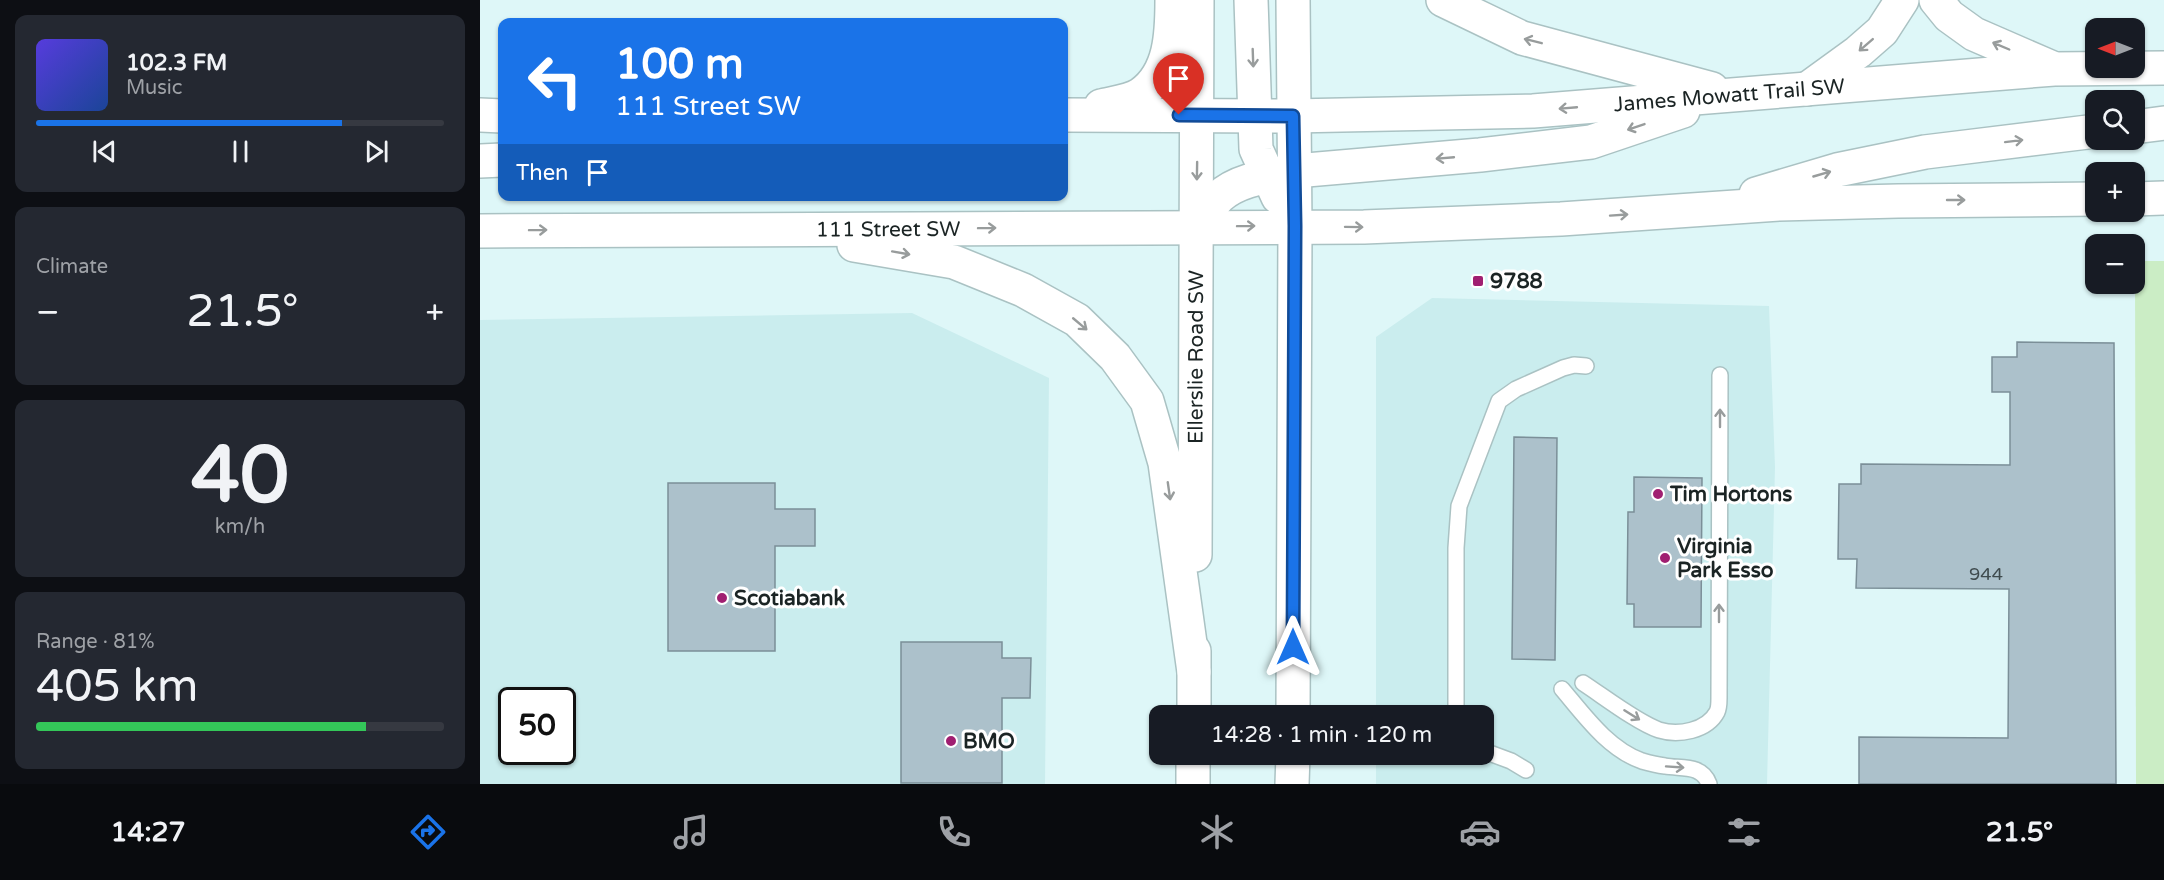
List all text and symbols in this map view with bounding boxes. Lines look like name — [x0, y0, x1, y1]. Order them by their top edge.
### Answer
north arrow — [2085, 18, 2145, 78]
map controls — [2085, 18, 2145, 294]
one-way arrow — [1524, 35, 1543, 47]
one-way arrow — [1859, 38, 1874, 52]
text: 100 m — [615, 39, 744, 90]
one-way arrow — [1992, 39, 2010, 51]
icon: left — [516, 42, 594, 120]
one-way arrow — [1247, 47, 1258, 67]
text: 102.3 FM — [126, 50, 227, 76]
pin — [1153, 53, 1204, 115]
icon: arrive — [1162, 62, 1195, 95]
street label: James Mowatt Trail SW — [1613, 74, 1846, 117]
text: Music — [126, 76, 182, 100]
text: 111 Street SW — [615, 90, 801, 123]
button: search — [2085, 90, 2145, 150]
one-way arrow — [1559, 103, 1579, 114]
one-way arrow — [1627, 122, 1646, 133]
icon: previous — [88, 135, 121, 168]
icon: pause — [224, 135, 257, 168]
icon: next — [360, 135, 393, 168]
one-way arrow — [2003, 135, 2023, 146]
one-way arrow — [1435, 153, 1455, 164]
icon: arrive — [581, 156, 614, 189]
text: Then — [516, 160, 569, 186]
one-way arrow — [1191, 161, 1203, 181]
button: + — [2085, 162, 2145, 222]
one-way arrow — [1812, 168, 1831, 179]
one-way arrow — [1946, 195, 1966, 206]
one-way arrow — [1609, 209, 1629, 220]
street label: 111 Street SW — [816, 217, 960, 242]
one-way arrow — [1235, 221, 1255, 232]
one-way arrow — [1343, 221, 1363, 232]
one-way arrow — [976, 222, 996, 234]
one-way arrow — [528, 225, 548, 236]
button: − — [2085, 234, 2145, 294]
one-way arrow — [891, 248, 910, 259]
text: Climate — [36, 255, 108, 279]
place label: 9788 — [1490, 269, 1543, 294]
street label: Ellerslie Road SW — [1183, 270, 1209, 444]
marker: 9788 — [1471, 274, 1485, 288]
text: 21.5° — [186, 285, 299, 339]
text: − — [36, 293, 60, 332]
text: + — [425, 293, 444, 332]
one-way arrow — [1072, 317, 1087, 331]
one-way arrow — [1714, 409, 1726, 429]
text: 40 — [191, 429, 289, 523]
one-way arrow — [1163, 480, 1174, 500]
place label: Tim Hortons — [1669, 482, 1792, 507]
marker: Tim Hortons — [1651, 487, 1665, 501]
text: km/h — [215, 515, 265, 539]
place label: Virginia Park Esso — [1677, 534, 1774, 583]
marker: Virginia Park Esso — [1658, 551, 1672, 565]
house number: 944 — [1969, 563, 2003, 585]
place label: Scotiabank — [734, 586, 846, 611]
marker: Scotiabank — [715, 591, 729, 605]
one-way arrow — [1713, 604, 1725, 624]
position arrow — [1261, 615, 1325, 679]
text: Range · 81% — [36, 630, 155, 654]
text: 405 km — [36, 660, 198, 714]
speed limit sign: 50 — [498, 687, 576, 765]
one-way arrow — [1623, 709, 1640, 721]
text: 14:28 · 1 min · 120 m — [1211, 722, 1432, 748]
place label: BMO — [963, 729, 1015, 754]
marker: BMO — [944, 734, 958, 748]
one-way arrow — [1665, 762, 1685, 773]
icon: directions — [407, 811, 449, 853]
icon: music — [670, 811, 712, 853]
icon: phone — [933, 811, 975, 853]
icon: climate — [1196, 811, 1238, 853]
icon: car — [1459, 811, 1501, 853]
icon: filters — [1723, 811, 1765, 853]
text: 14:27 — [111, 816, 185, 849]
text: 21.5° — [1986, 816, 2053, 849]

